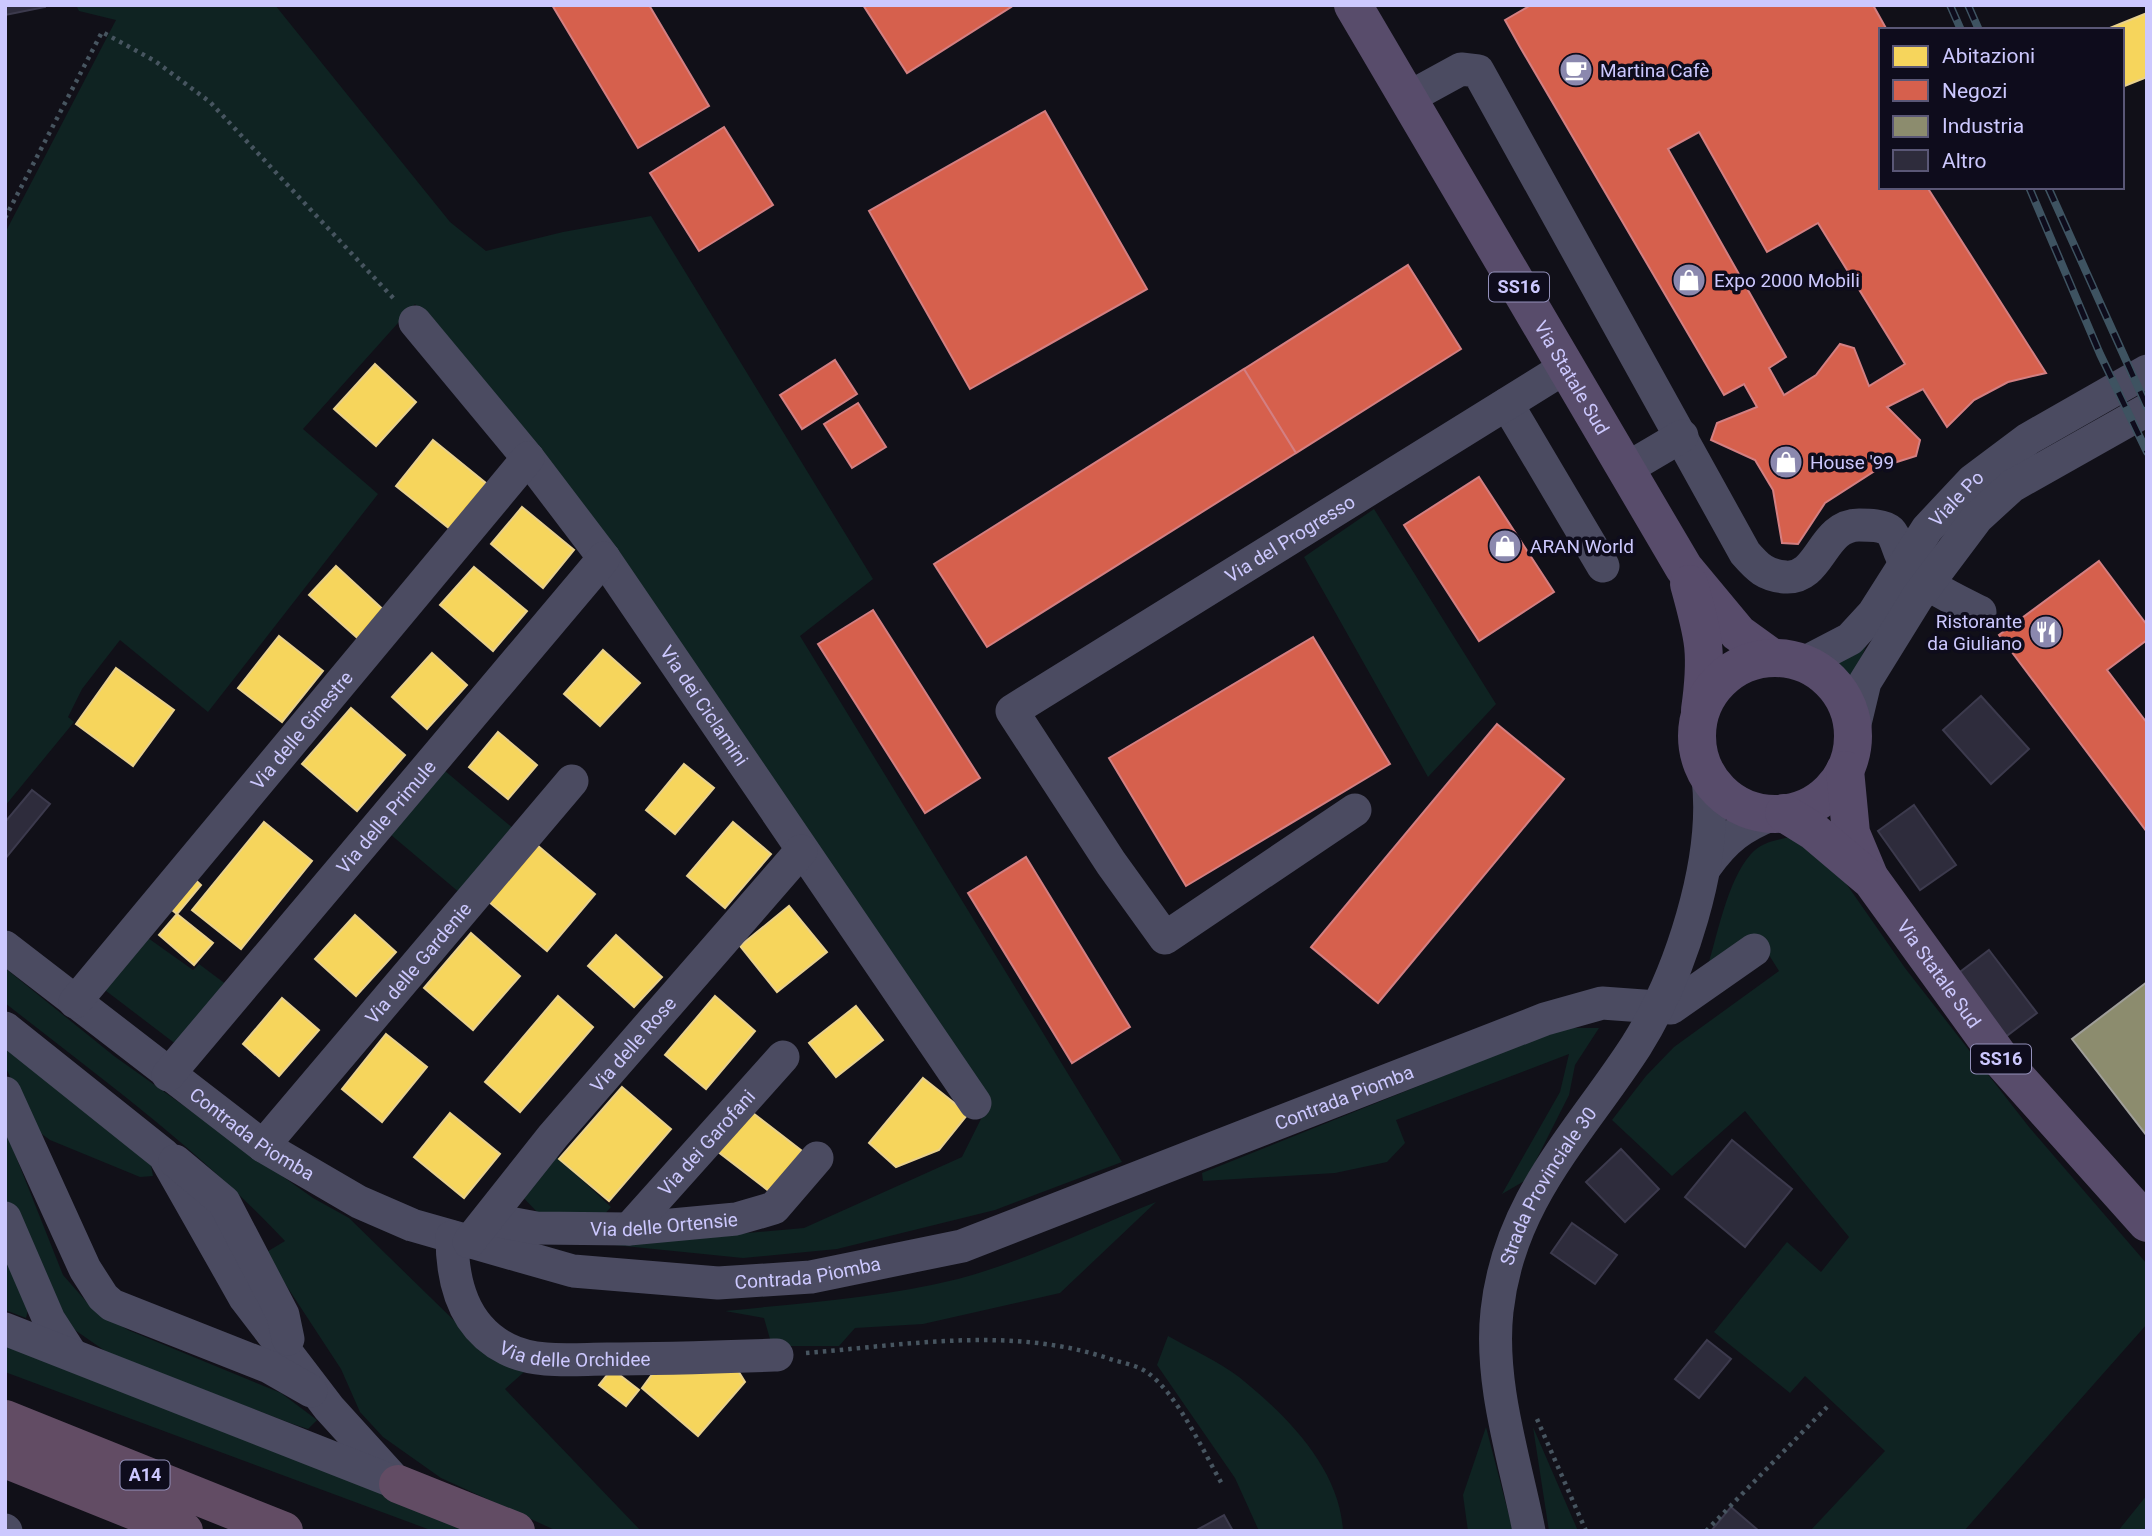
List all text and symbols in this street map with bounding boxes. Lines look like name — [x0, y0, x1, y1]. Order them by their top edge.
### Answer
legend — [1879, 28, 2124, 189]
text: Abitazioni — [1942, 44, 2035, 68]
cafe icon: Martina Cafè — [1557, 51, 1595, 89]
place label: Martina Cafè — [1600, 59, 1709, 82]
text: Negozi — [1942, 79, 2007, 103]
text: Industria — [1942, 114, 2024, 138]
text: Altro — [1942, 149, 1987, 173]
shop icon: Expo 2000 Mobili — [1670, 261, 1708, 299]
place label: Expo 2000 Mobili — [1714, 269, 1860, 292]
road number: SS16 — [1489, 272, 1549, 302]
street label: Via Statale Sud — [1529, 317, 1614, 439]
shop icon: House '99 — [1767, 443, 1805, 481]
place label: House '99 — [1810, 451, 1894, 474]
street label: Viale Po — [1924, 465, 1988, 531]
street label: Via del Progresso — [1221, 490, 1359, 588]
shop icon: ARAN World — [1486, 527, 1524, 565]
place label: ARAN World — [1530, 535, 1634, 558]
place label: Ristorante da Giuliano — [1927, 610, 2022, 655]
restaurant icon: Ristorante da Giuliano — [2027, 613, 2065, 651]
street label: Via dei Ciclamini — [655, 641, 753, 770]
street label: Via delle Ginestre — [246, 666, 358, 794]
street label: Via delle Primule — [332, 755, 441, 878]
street label: Via delle Gardenie — [361, 898, 476, 1029]
street label: Via Statale Sud — [1892, 915, 1986, 1033]
street label: Via delle Rose — [586, 992, 681, 1097]
road number: SS16 — [1971, 1044, 2031, 1074]
street label: Contrada Piomba — [1271, 1060, 1417, 1135]
street label: Contrada Piomba — [185, 1083, 318, 1185]
street label: Via dei Garofani — [653, 1085, 760, 1201]
street label: Strada Provinciale 30 — [1495, 1103, 1602, 1268]
street label: Via delle Ortensie — [590, 1208, 739, 1241]
street label: Contrada Piomba — [734, 1252, 883, 1294]
street label: Via delle Orchidee — [495, 1336, 651, 1372]
road number: A14 — [120, 1460, 170, 1490]

